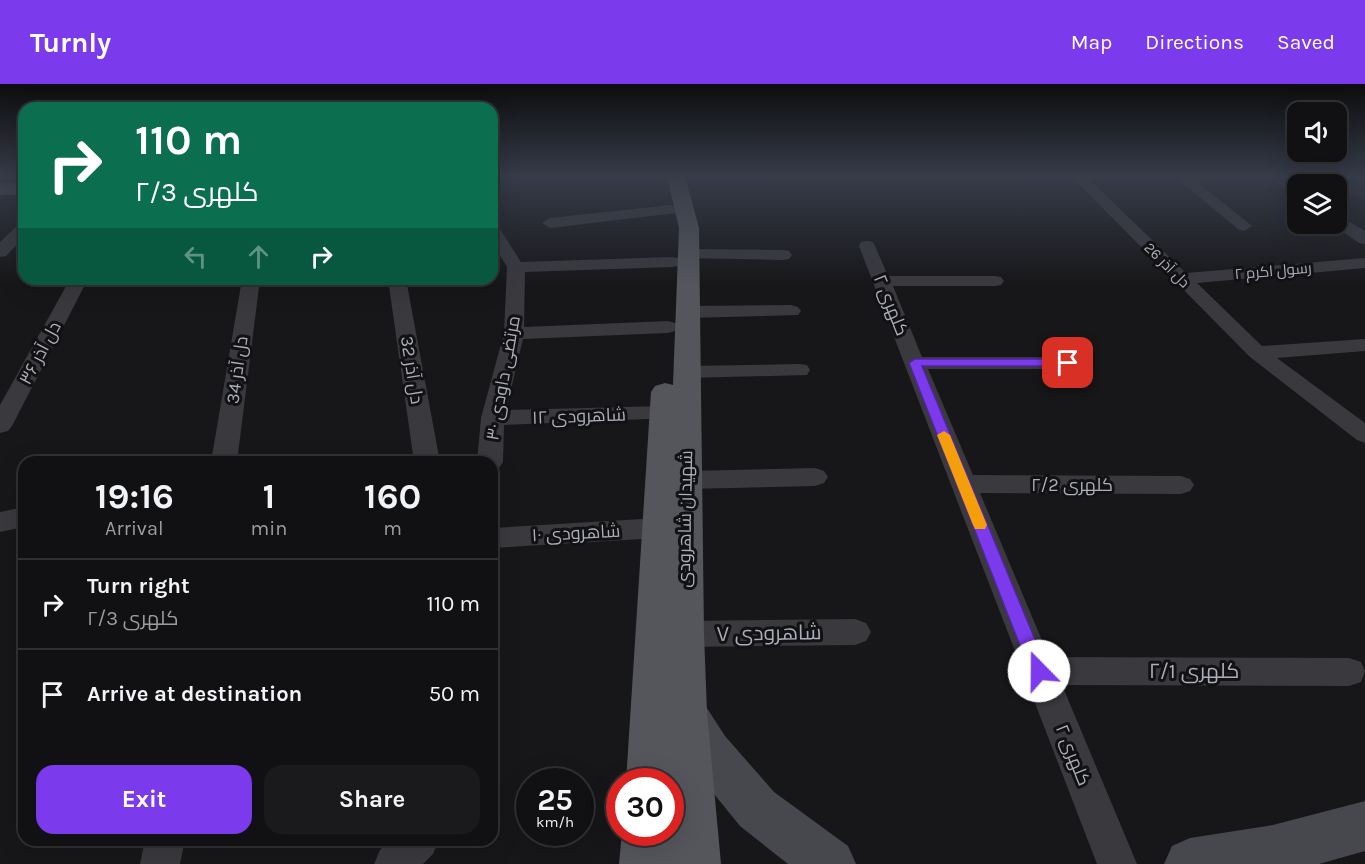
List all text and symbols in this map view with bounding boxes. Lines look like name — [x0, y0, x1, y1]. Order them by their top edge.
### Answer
text: Turnly — [30, 26, 111, 59]
text: Map — [1071, 30, 1112, 54]
text: Directions — [1145, 30, 1244, 54]
text: Saved — [1277, 30, 1335, 54]
map controls — [1287, 102, 1347, 234]
button: sound — [1287, 102, 1347, 162]
text: 110 m — [135, 115, 242, 165]
icon: right — [36, 126, 114, 204]
button: layers — [1287, 174, 1347, 234]
text: کلهری ۲/3 — [135, 176, 259, 208]
street label: دل آذر 26 — [1141, 239, 1193, 291]
icon: left — [179, 240, 212, 273]
icon: ahead — [242, 240, 275, 273]
icon: right — [305, 240, 338, 273]
street label: رسول اکرم ۲ — [1234, 259, 1312, 284]
street label: کلهری ۲ — [869, 271, 913, 339]
street label: ۳۰ مرتضی داودی — [481, 314, 525, 442]
street label: دل آذر ۳۶ — [14, 318, 66, 388]
street label: دل آذر 32 — [396, 334, 428, 406]
street label: دل آذر 34 — [221, 335, 253, 405]
pin — [1042, 337, 1093, 388]
icon: arrive — [1051, 346, 1084, 379]
street label: شاهرودی ۱۲ — [532, 403, 626, 429]
street label: شهیدان شاهرودی — [673, 450, 697, 588]
street label: کلهری ۲/2 — [1031, 474, 1113, 496]
text: 19:16 — [95, 475, 174, 517]
text: 1 — [262, 475, 275, 517]
text: 160 — [364, 475, 421, 517]
text: Arrival — [105, 517, 164, 540]
text: min — [250, 517, 287, 540]
text: m — [383, 517, 402, 540]
street label: شاهرودی ۱۰ — [531, 520, 621, 546]
text: Turn right — [87, 573, 190, 599]
icon: right — [36, 588, 69, 621]
text: 110 m — [427, 591, 480, 617]
text: کلهری ۲/3 — [87, 607, 179, 630]
street label: ۷ شاهرودی — [716, 620, 822, 647]
position arrow — [1007, 639, 1071, 703]
street label: کلهری ۲/1 — [1149, 659, 1239, 684]
icon: arrive — [36, 678, 69, 711]
text: Arrive at destination — [87, 681, 302, 707]
text: 50 m — [429, 681, 480, 707]
street label: کلهری ۲ — [1051, 721, 1095, 789]
button: Exit — [36, 765, 252, 834]
button: Share — [264, 765, 480, 834]
speed limit sign: 30 — [606, 768, 684, 846]
text: 25 — [537, 782, 573, 818]
text: km/h — [536, 813, 574, 831]

